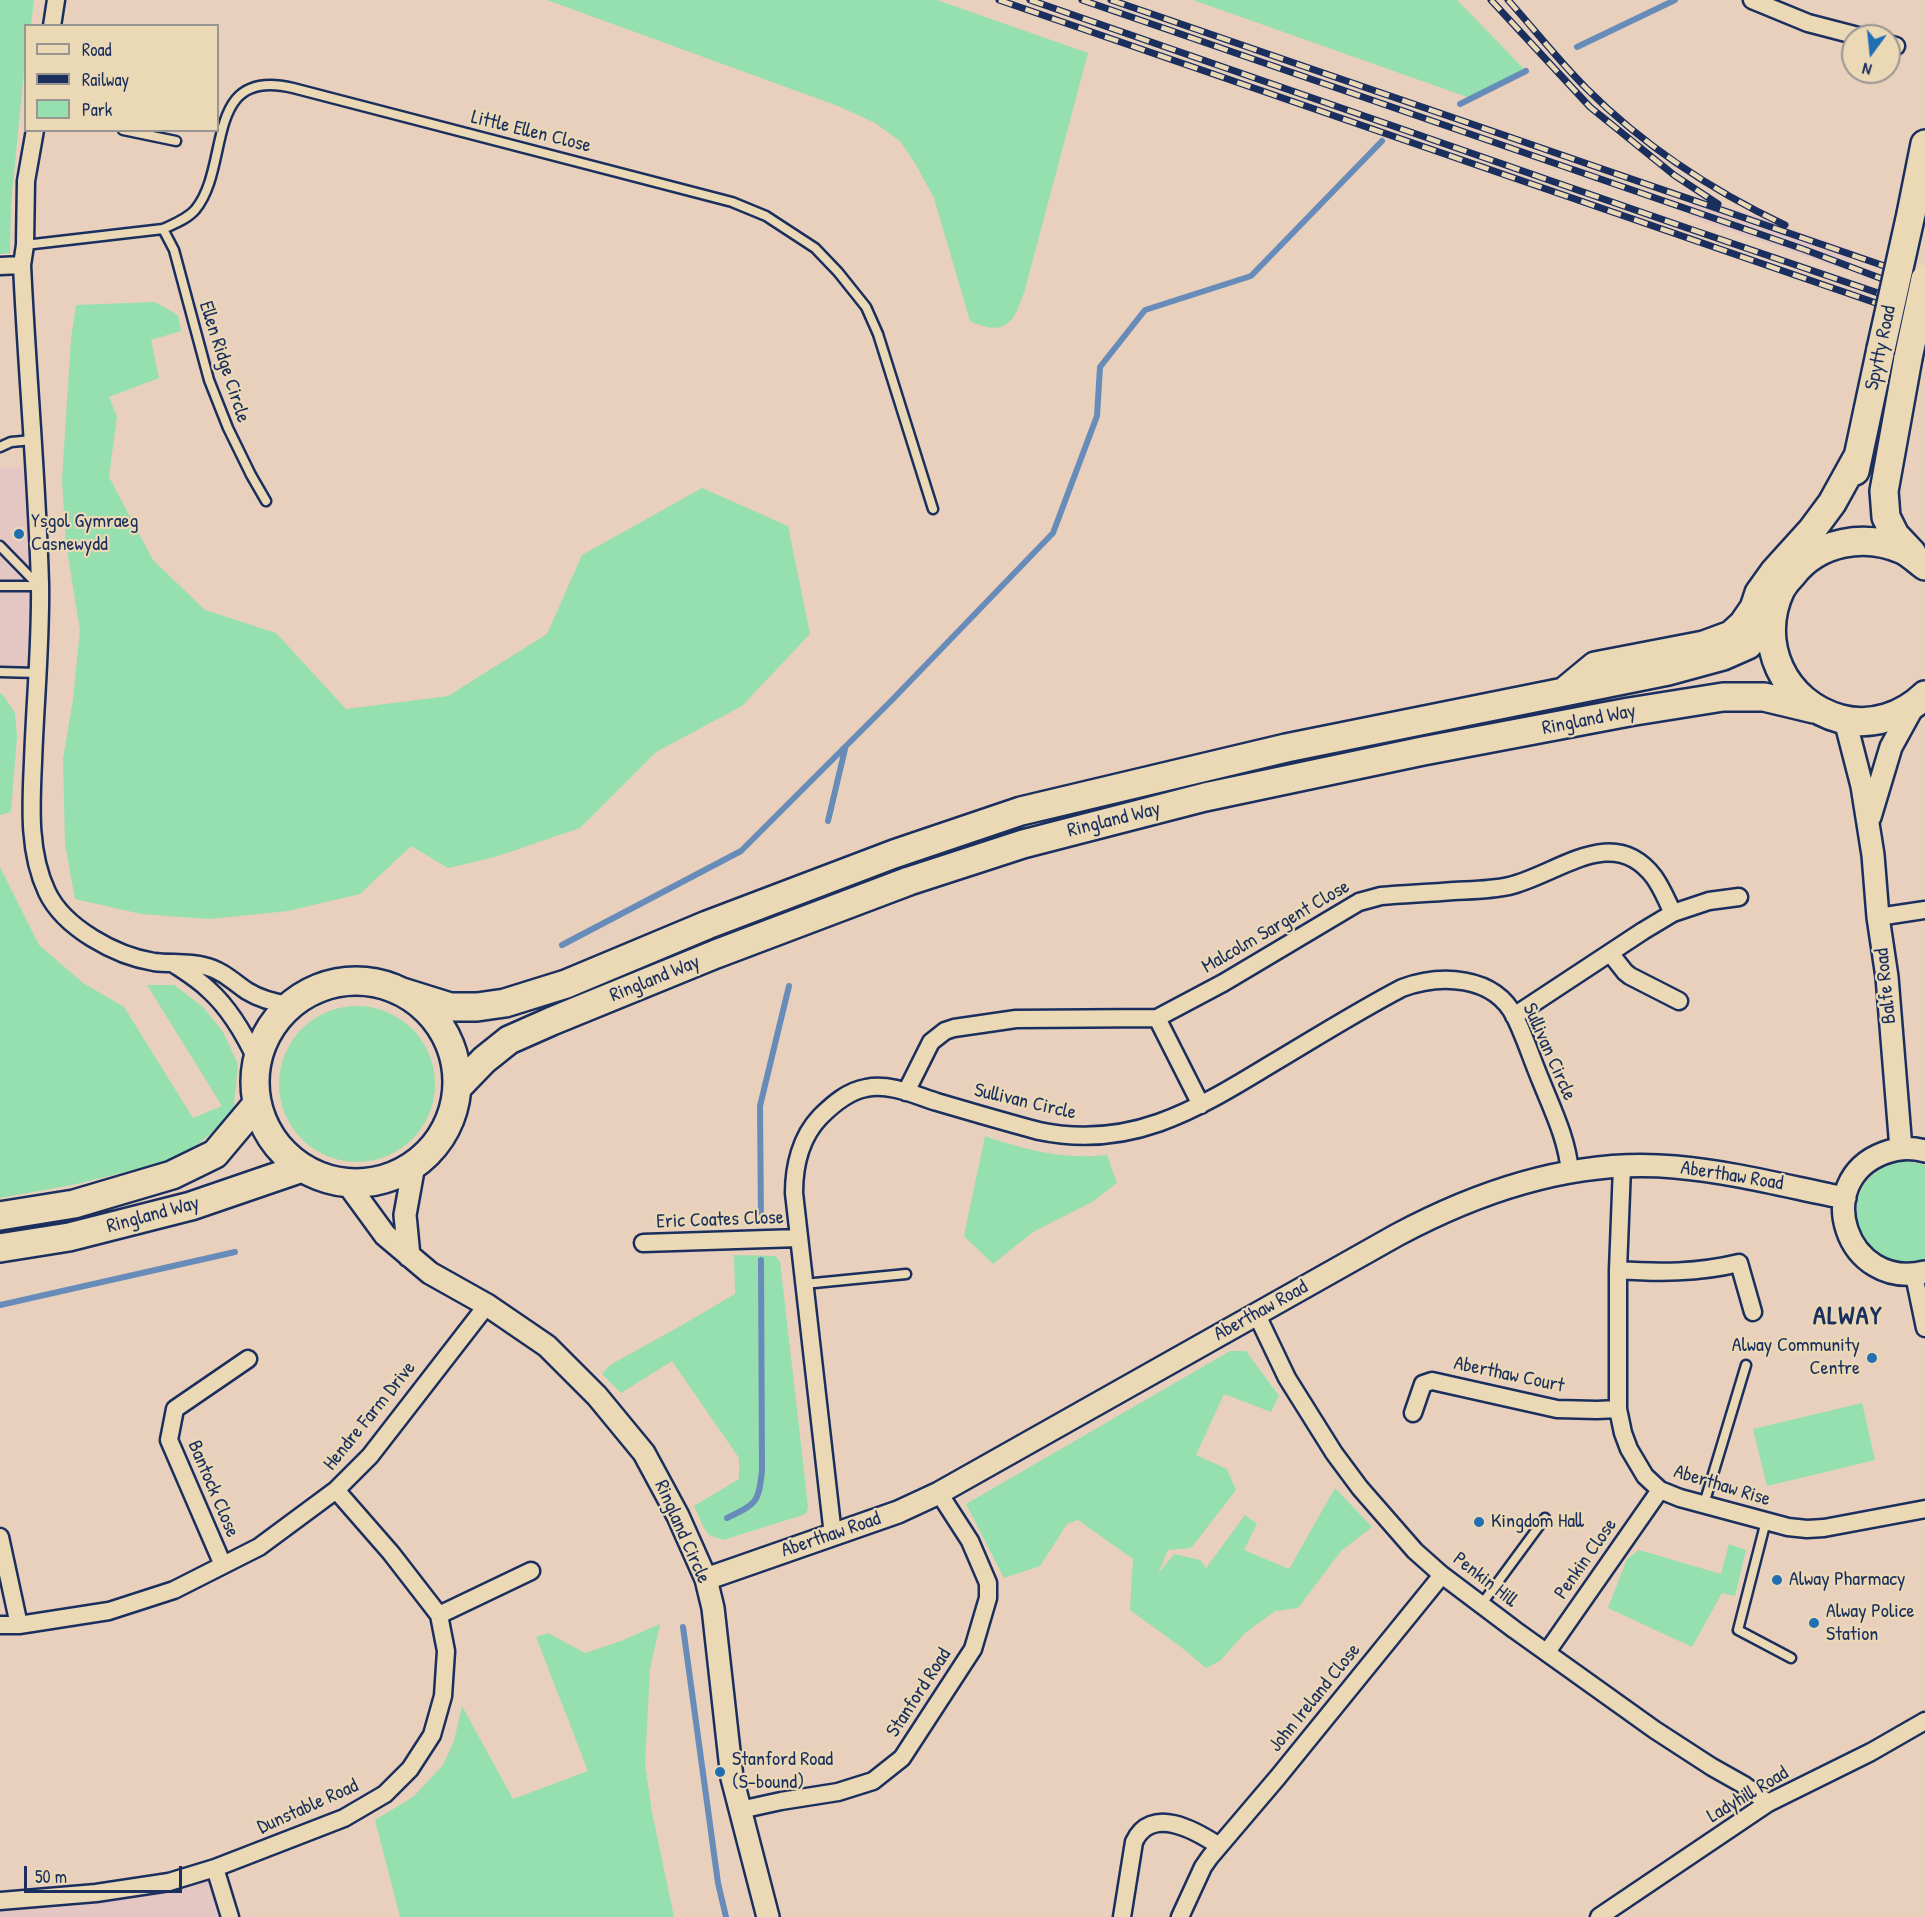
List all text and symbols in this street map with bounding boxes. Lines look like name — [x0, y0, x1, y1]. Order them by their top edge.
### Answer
legend — [24, 24, 219, 132]
north arrow — [1841, 24, 1901, 84]
text: Road — [82, 37, 112, 62]
text: N — [1860, 58, 1874, 81]
text: Railway — [82, 67, 129, 92]
text: Park — [82, 97, 112, 122]
street label: Little Ellen Close — [469, 106, 593, 158]
street label: Ellen Ridge Circle — [193, 298, 255, 426]
street label: Spytty Road — [1860, 304, 1902, 392]
place label: Ysgol Gymraeg Casnewydd — [31, 510, 138, 557]
marker: Ysgol Gymraeg Casnewydd — [12, 527, 26, 541]
street label: Ringland Way — [1540, 699, 1638, 741]
street label: Ringland Way — [1065, 797, 1163, 843]
street label: Malcolm Sargent Close — [1198, 875, 1354, 979]
street label: Balfe Road — [1870, 947, 1902, 1025]
street label: Ringland Way — [607, 950, 703, 1008]
street label: Sullivan Circle — [1517, 1000, 1581, 1104]
street label: Sullivan Circle — [972, 1079, 1078, 1125]
street label: Aberthaw Road — [1679, 1156, 1785, 1196]
street label: Ringland Way — [104, 1191, 202, 1239]
street label: Eric Coates Close — [656, 1206, 784, 1234]
street label: Aberthaw Road — [1210, 1275, 1312, 1347]
district label: ALWAY — [1813, 1301, 1883, 1333]
place label: Alway Community Centre — [1732, 1334, 1860, 1381]
marker: Alway Community Centre — [1865, 1351, 1879, 1365]
street label: Aberthaw Court — [1452, 1352, 1566, 1398]
street label: Hendre Farm Drive — [319, 1357, 421, 1475]
street label: Bantock Close — [182, 1437, 244, 1541]
street label: Aberthaw Rise — [1671, 1460, 1773, 1512]
street label: Ringland Circle — [649, 1477, 715, 1587]
street label: Aberthaw Road — [778, 1507, 884, 1563]
place label: Kingdom Hall — [1491, 1510, 1584, 1534]
street label: Penkin Close — [1549, 1514, 1623, 1604]
marker: Kingdom Hall — [1472, 1515, 1486, 1529]
street label: Penkin Hill — [1448, 1547, 1522, 1613]
place label: Alway Pharmacy — [1789, 1568, 1905, 1592]
marker: Alway Pharmacy — [1770, 1573, 1784, 1587]
place label: Alway Police Station — [1826, 1600, 1914, 1647]
marker: Alway Police Station — [1807, 1616, 1821, 1630]
street label: John Ireland Close — [1264, 1639, 1366, 1757]
street label: Stanford Road — [881, 1644, 957, 1742]
place label: Stanford Road (S-bound) — [732, 1748, 833, 1795]
street label: Ladyhill Road — [1703, 1761, 1793, 1829]
marker: Stanford Road (S-bound) — [713, 1765, 727, 1779]
street label: Dunstable Road — [254, 1774, 362, 1840]
scale bar — [27, 1854, 184, 1892]
text: 50 m — [35, 1864, 67, 1889]

